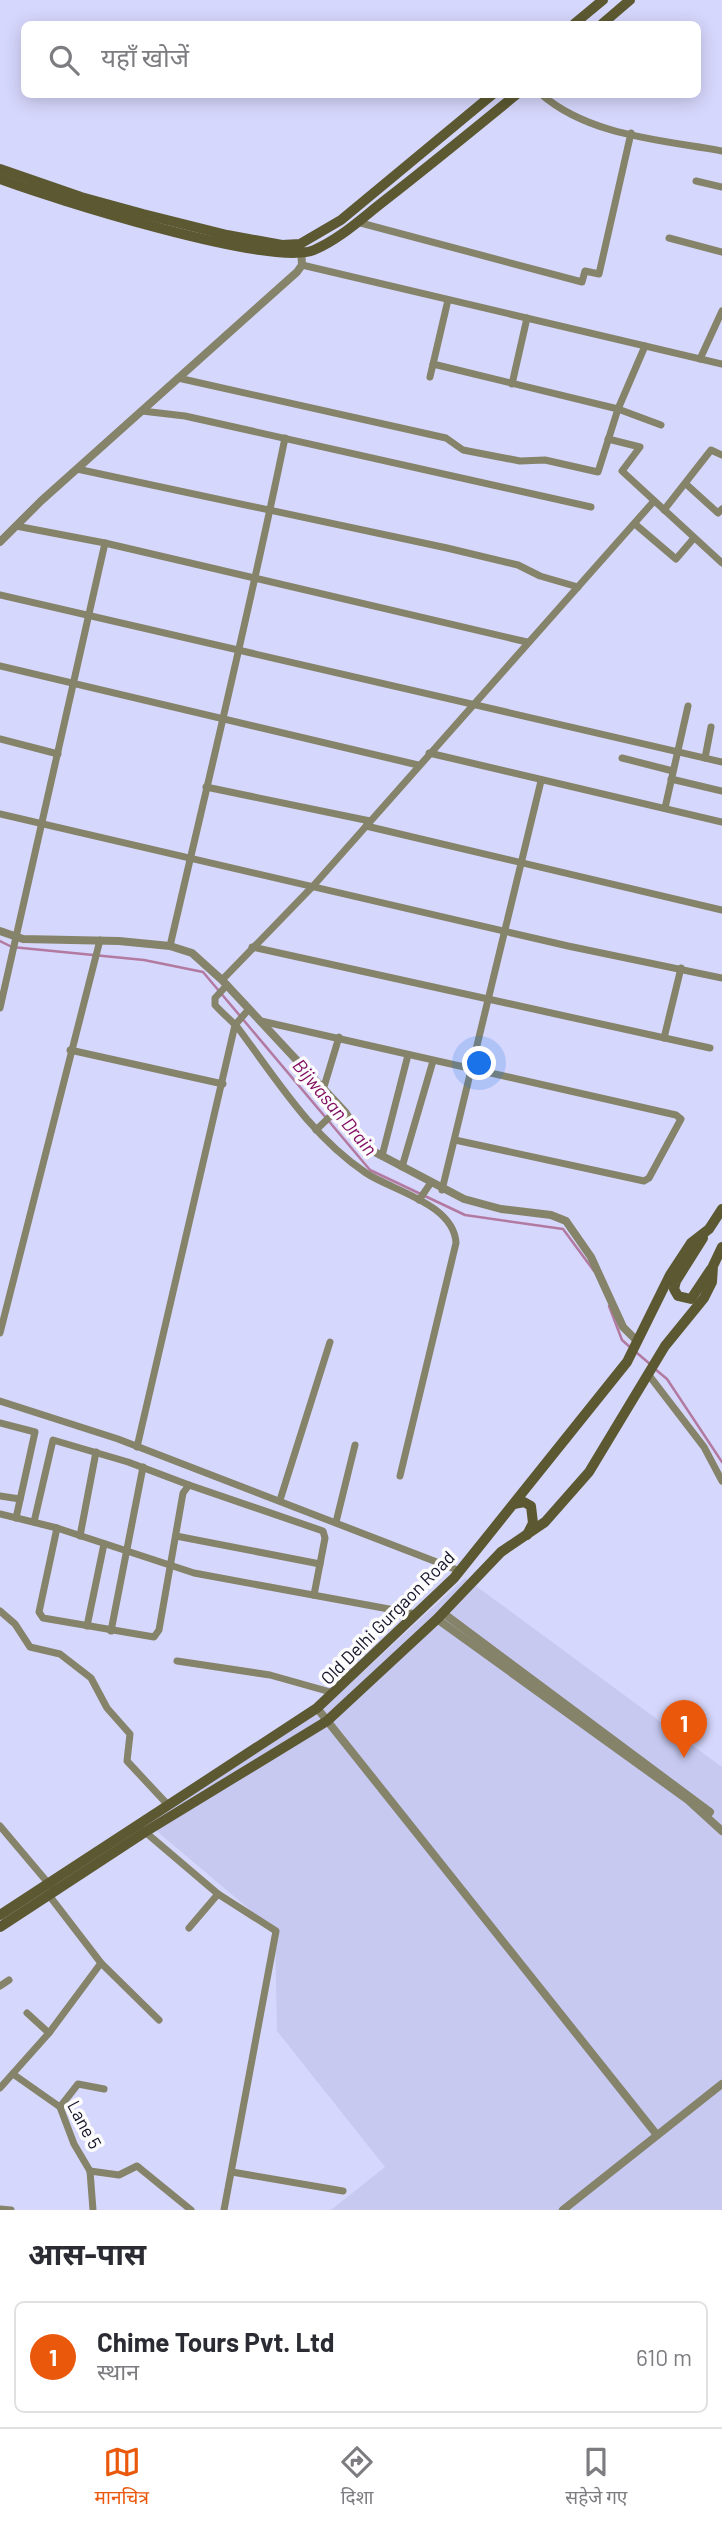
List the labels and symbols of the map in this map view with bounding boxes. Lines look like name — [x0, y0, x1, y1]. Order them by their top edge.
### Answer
your location — [462, 1046, 496, 1080]
water label: Bijwasan Drain — [288, 1054, 382, 1160]
street label: Old Delhi Gurgaon Road — [316, 1546, 459, 1689]
pin: 1 — [661, 1700, 707, 1758]
street label: Lane 5 — [63, 2097, 107, 2152]

